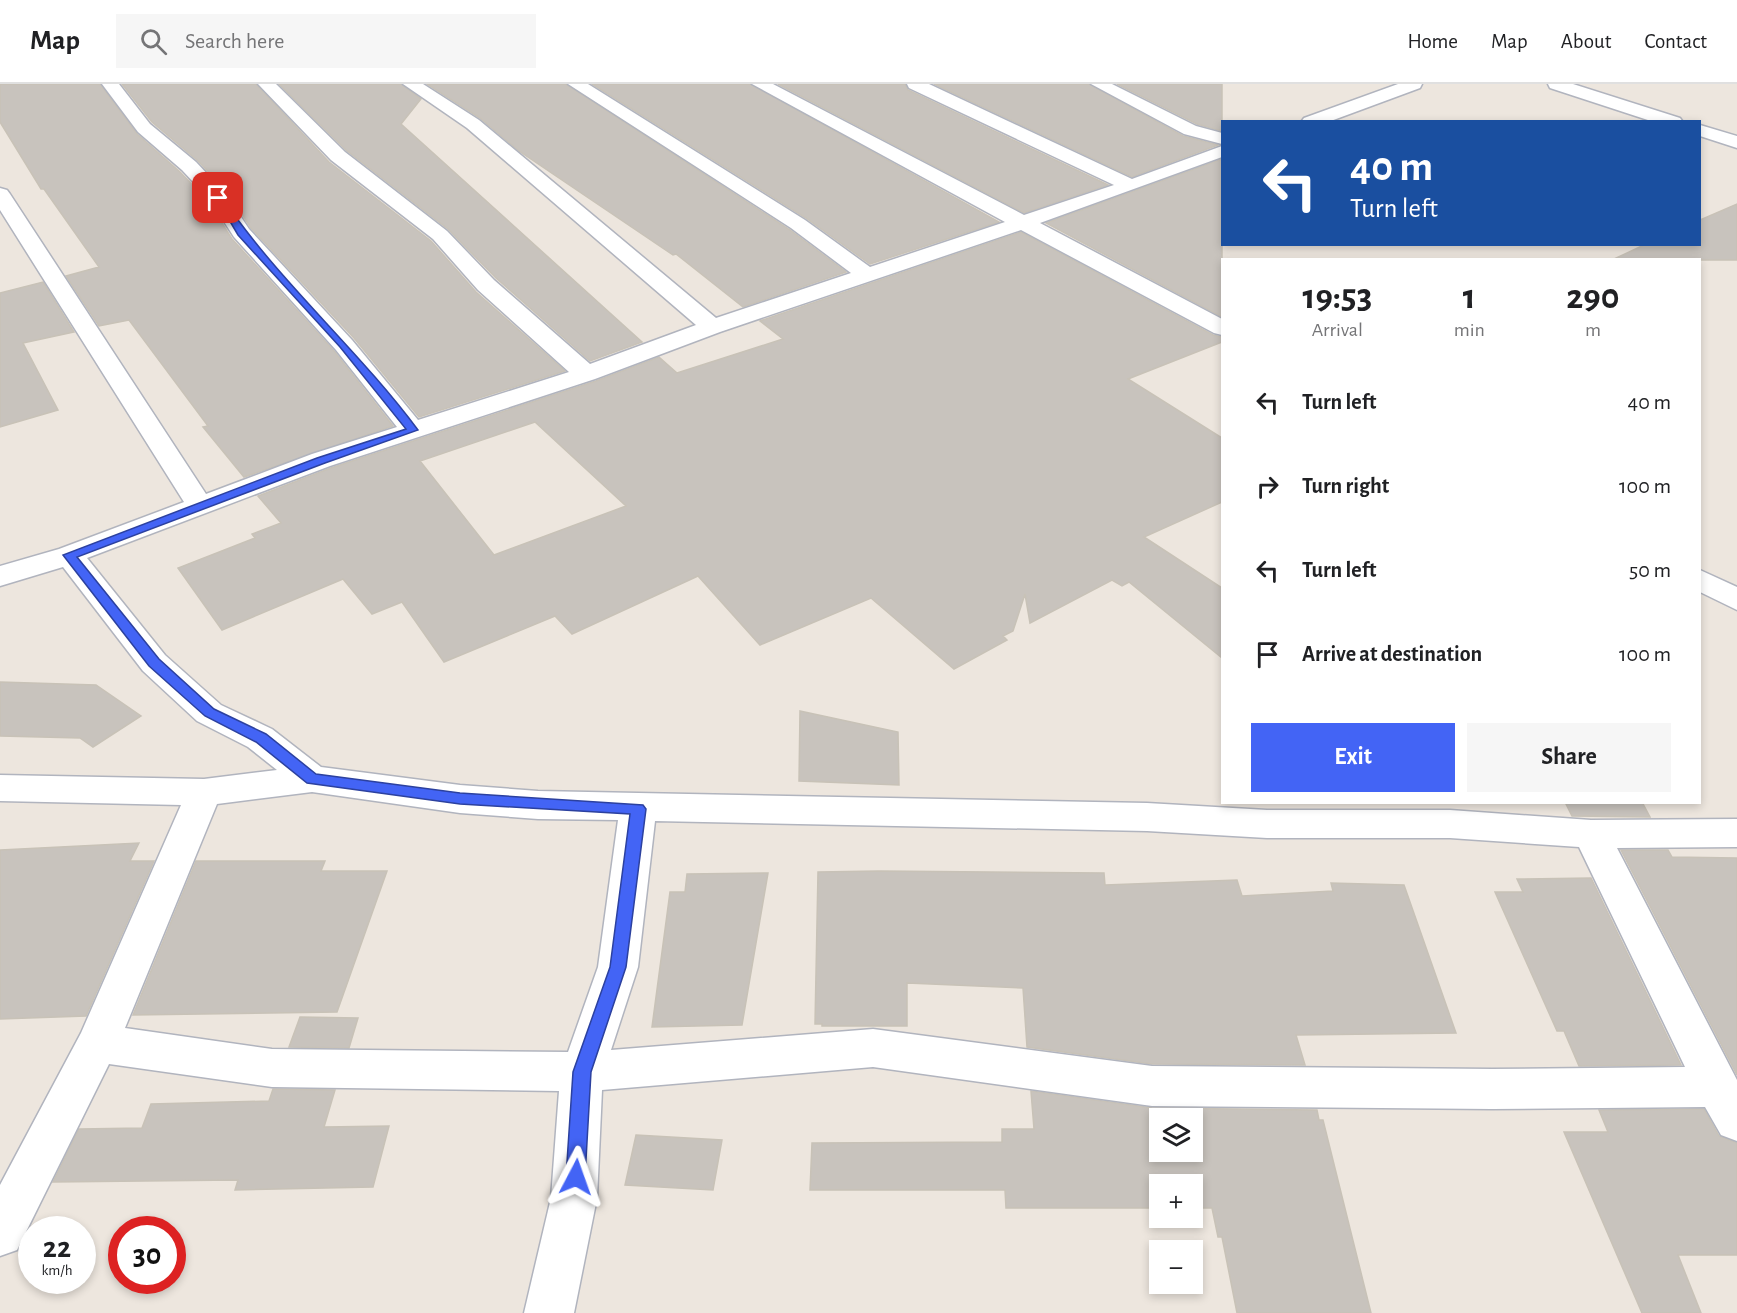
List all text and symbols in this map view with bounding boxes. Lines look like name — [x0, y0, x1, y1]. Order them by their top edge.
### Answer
search box — [116, 14, 536, 68]
icon: search — [137, 25, 170, 58]
text: Map — [30, 27, 80, 55]
text: Search here — [185, 30, 284, 52]
text: Home — [1407, 31, 1458, 52]
text: Map — [1491, 31, 1528, 52]
text: About — [1561, 31, 1611, 52]
text: Contact — [1644, 31, 1707, 52]
icon: left — [1251, 144, 1329, 222]
text: 40 m — [1350, 146, 1433, 188]
pin — [192, 172, 243, 223]
icon: arrive — [201, 181, 234, 214]
text: Turn left — [1350, 195, 1438, 222]
text: 19:53 — [1303, 279, 1372, 315]
text: 1 — [1463, 279, 1476, 315]
text: 290 — [1566, 279, 1619, 315]
text: Arrival — [1312, 320, 1363, 340]
text: min — [1454, 320, 1485, 340]
text: m — [1585, 320, 1601, 340]
icon: left — [1251, 386, 1284, 419]
text: Turn left — [1302, 391, 1376, 413]
text: 40 m — [1628, 391, 1671, 413]
icon: right — [1251, 470, 1284, 503]
text: Turn right — [1302, 475, 1389, 497]
text: 100 m — [1619, 475, 1671, 497]
icon: left — [1251, 554, 1284, 587]
text: Turn left — [1302, 559, 1376, 581]
text: 50 m — [1629, 559, 1671, 581]
icon: arrive — [1251, 638, 1284, 671]
text: Arrive at destination — [1302, 643, 1482, 665]
text: 100 m — [1619, 643, 1671, 665]
button: Exit — [1251, 723, 1455, 792]
button: Share — [1467, 723, 1671, 792]
map controls — [1149, 1108, 1203, 1294]
button: layers — [1149, 1108, 1203, 1162]
position arrow — [544, 1145, 608, 1209]
button: + — [1149, 1174, 1203, 1228]
speed limit sign: 30 — [108, 1216, 186, 1294]
text: 22 — [43, 1233, 71, 1263]
button: − — [1149, 1240, 1203, 1294]
text: km/h — [42, 1263, 72, 1278]

